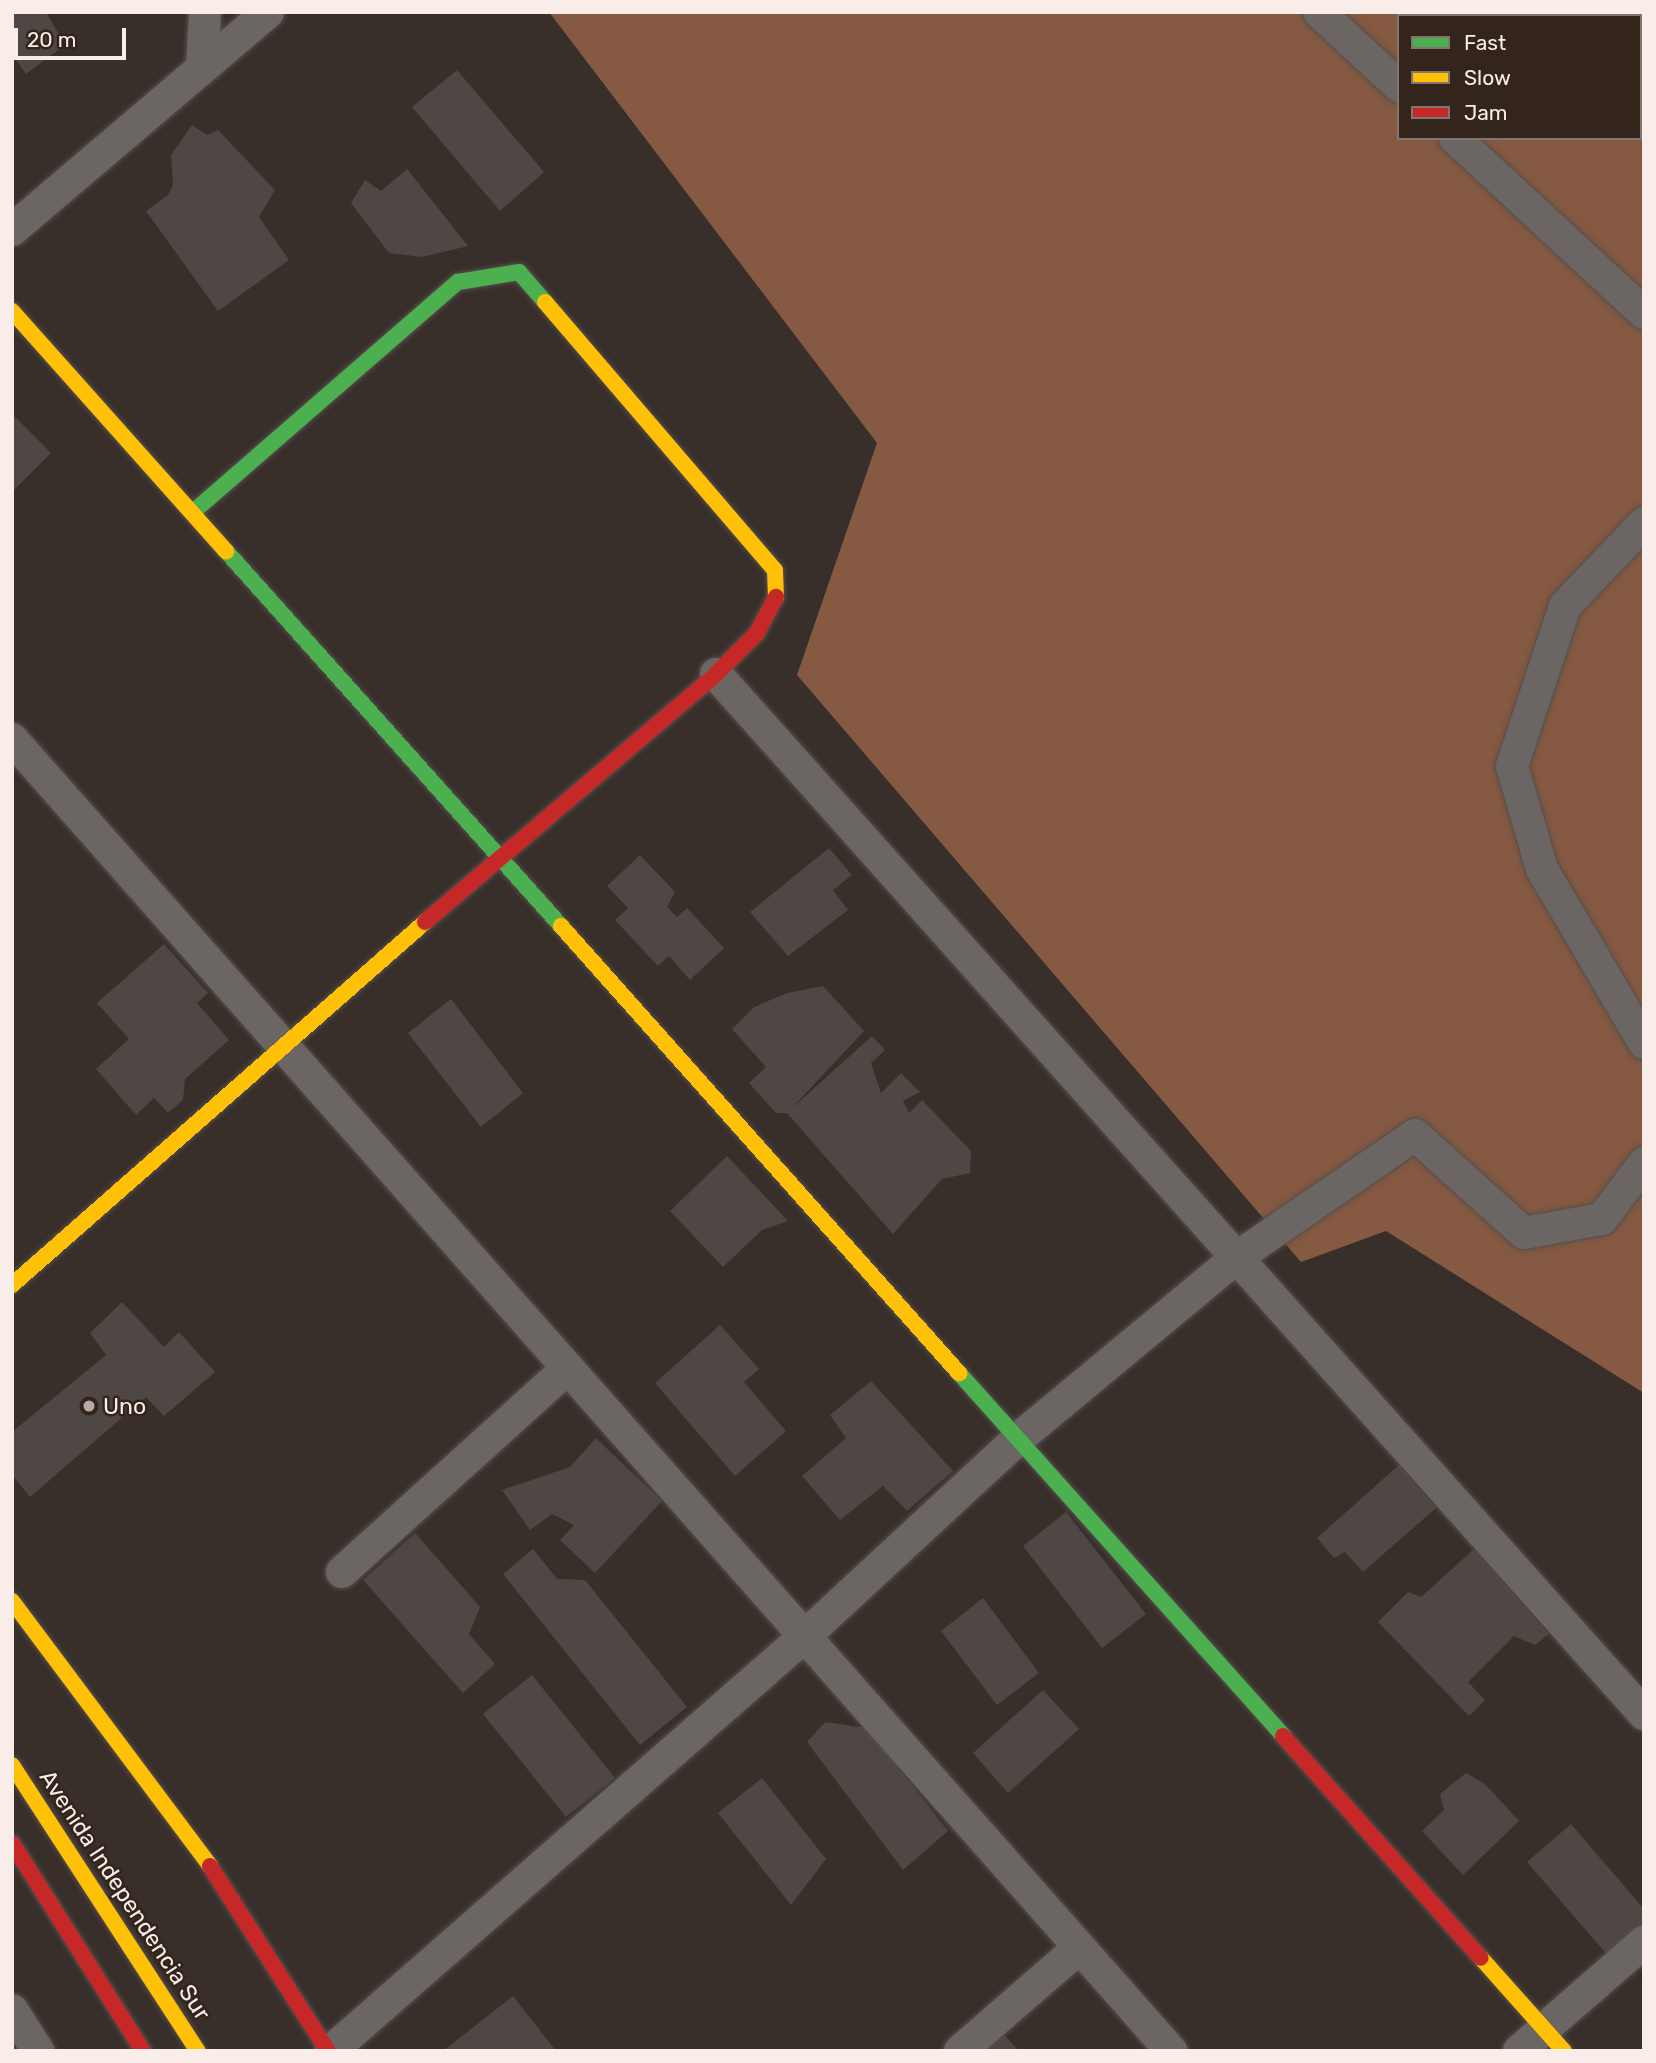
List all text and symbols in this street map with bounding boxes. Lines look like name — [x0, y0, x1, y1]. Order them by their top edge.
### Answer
scale bar — [18, 14, 130, 58]
legend — [1397, 14, 1642, 140]
text: 20 m — [27, 27, 76, 52]
text: Fast — [1464, 30, 1506, 55]
text: Slow — [1464, 65, 1511, 90]
text: Jam — [1464, 100, 1508, 125]
place label: Uno — [103, 1392, 146, 1420]
marker: Uno — [81, 1398, 97, 1414]
street label: Avenida Independencia Sur — [34, 1765, 216, 2025]

